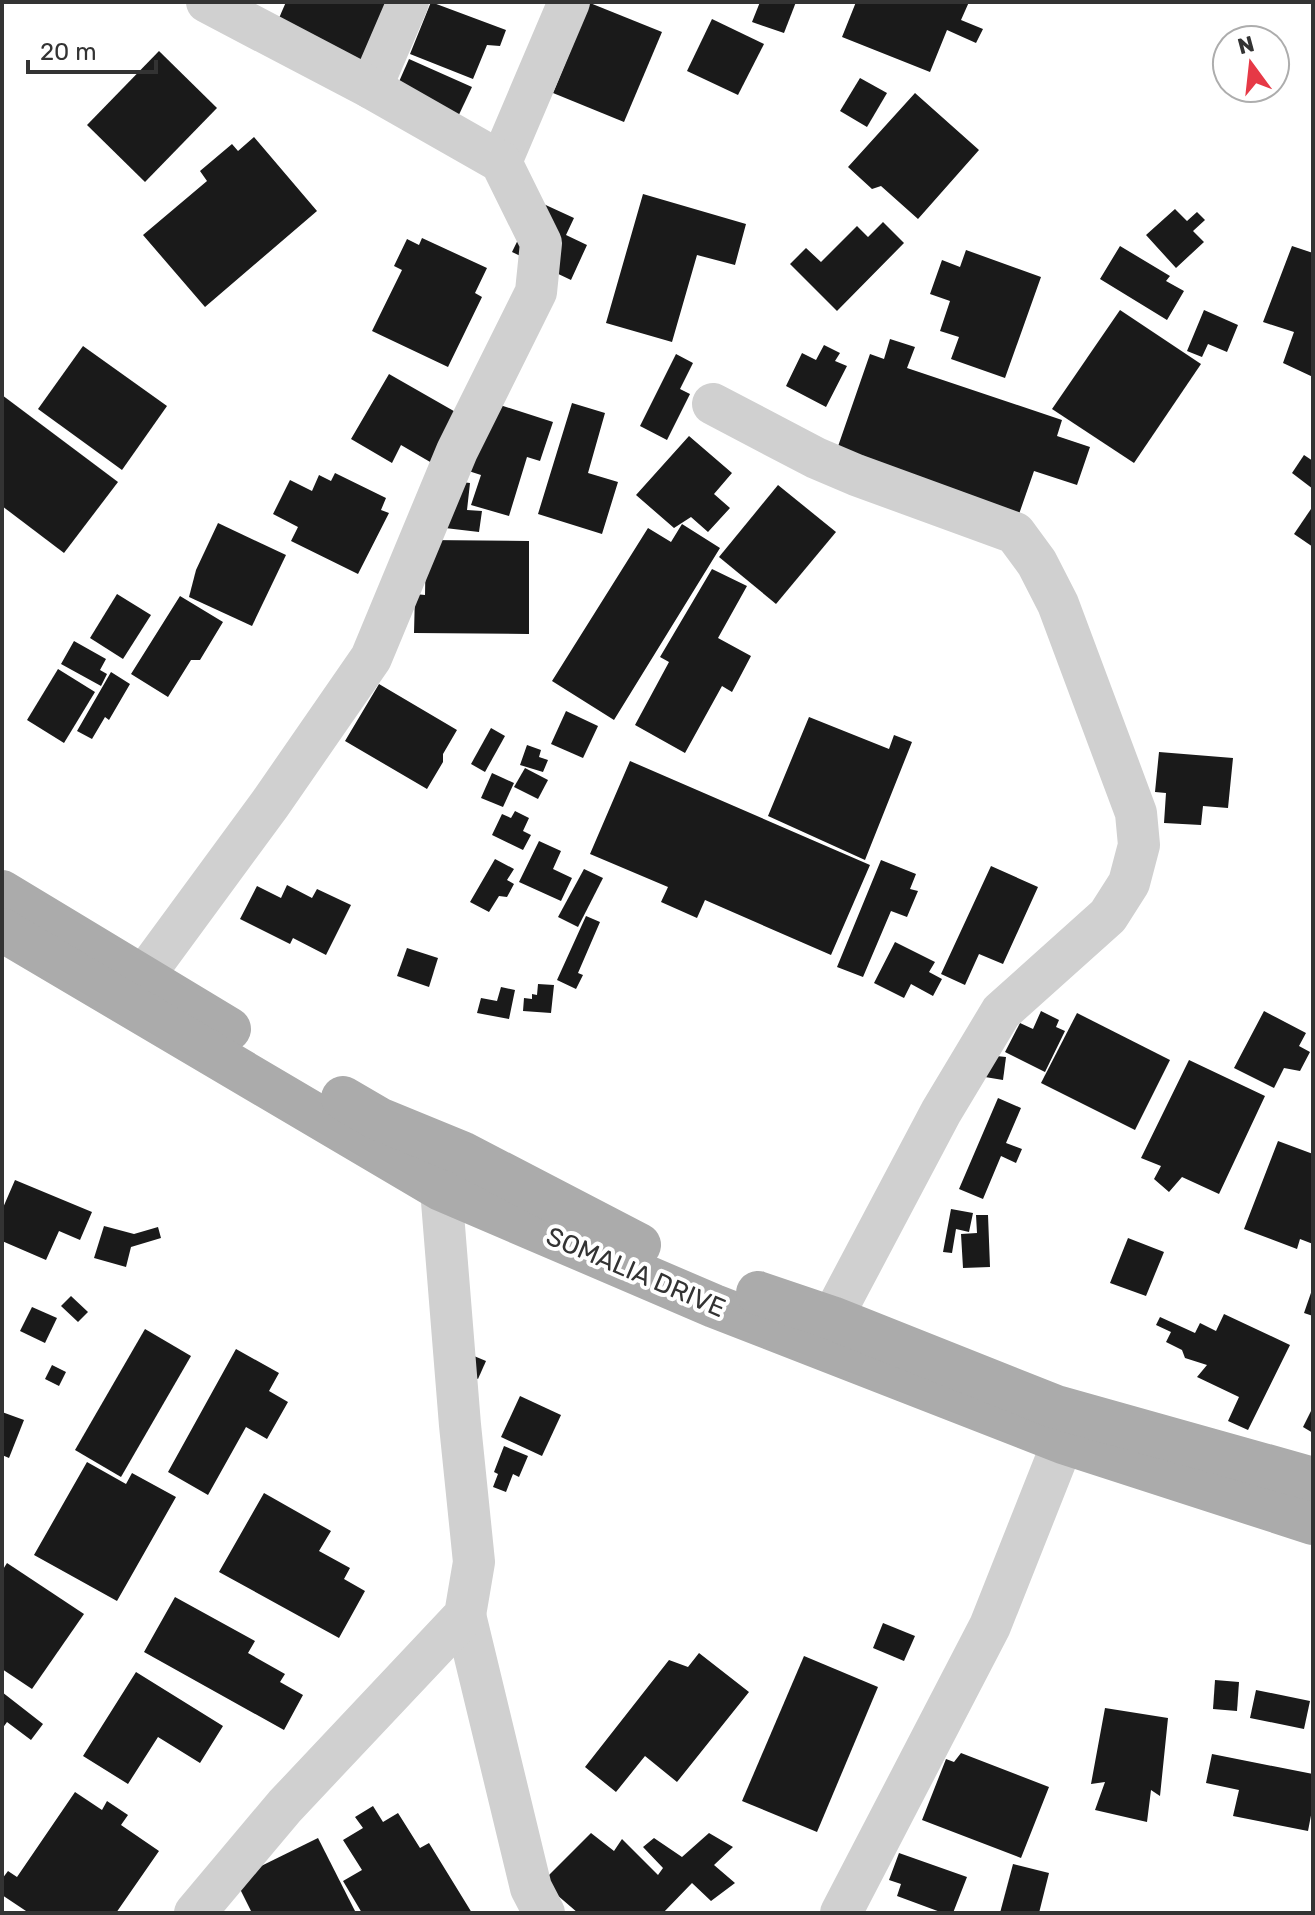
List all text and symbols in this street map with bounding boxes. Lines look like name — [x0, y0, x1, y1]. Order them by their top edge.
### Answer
scale bar — [28, 24, 156, 74]
north arrow — [1211, 24, 1291, 104]
text: N — [1235, 30, 1257, 60]
text: 20 m — [40, 38, 97, 66]
street label: SOMALIA DRIVE — [542, 1221, 730, 1324]

